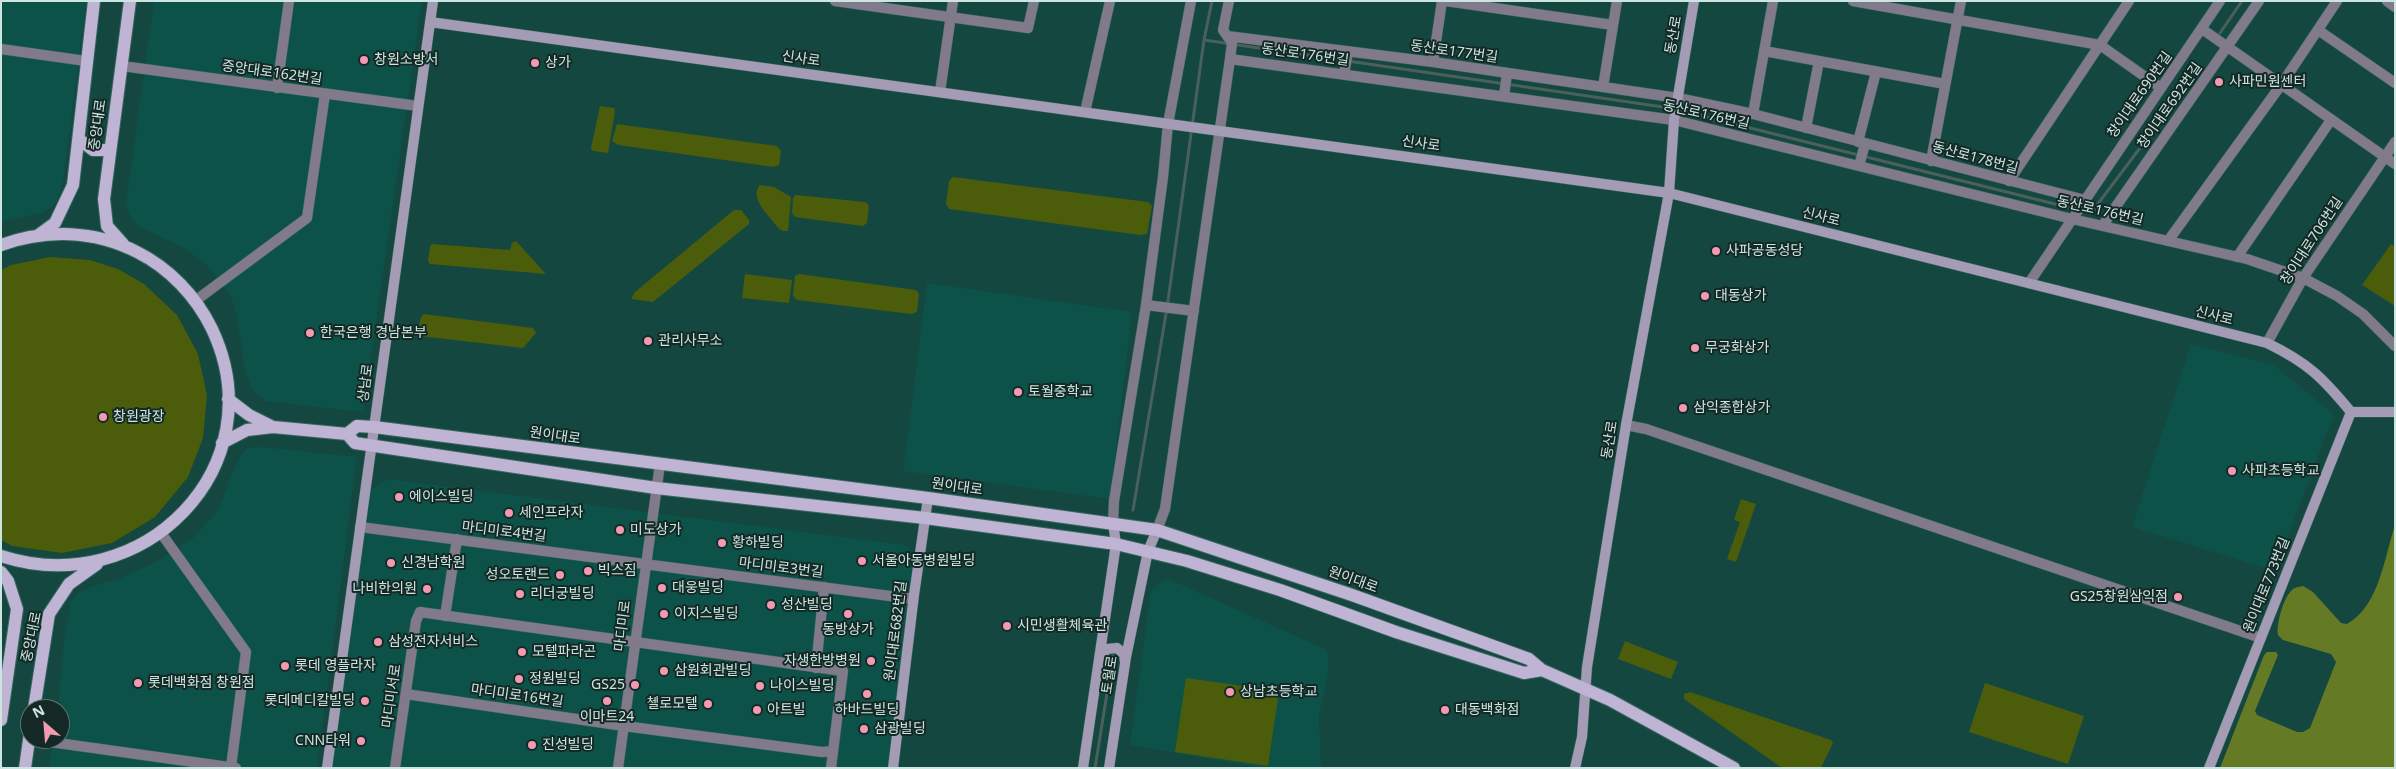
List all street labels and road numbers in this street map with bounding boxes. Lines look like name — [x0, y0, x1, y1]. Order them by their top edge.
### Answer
street label: 동산로 — [1662, 15, 1686, 55]
street label: 동산로177번길 — [1409, 38, 1499, 66]
street label: 동산로176번길 — [1260, 41, 1350, 69]
street label: 신사로 — [781, 48, 821, 70]
street label: 창이대로690번길 — [2104, 49, 2176, 141]
street label: 중앙대로162번길 — [221, 58, 323, 88]
street label: 창이대로692번길 — [2134, 60, 2206, 152]
street label: 동산로176번길 — [1661, 97, 1751, 133]
street label: 중앙대로 — [86, 98, 110, 152]
street label: 신사로 — [1401, 133, 1441, 155]
street label: 동산로178번길 — [1930, 138, 2020, 178]
street label: 동산로176번길 — [2055, 193, 2145, 229]
street label: 창이대로706번길 — [2277, 194, 2347, 288]
street label: 신사로 — [1800, 204, 1842, 230]
street label: 신사로 — [2193, 303, 2235, 329]
street label: 상남로 — [355, 363, 377, 403]
street label: 동산로 — [1599, 420, 1621, 460]
street label: 원이대로 — [528, 424, 582, 448]
street label: 원이대로 — [930, 475, 984, 499]
street label: 마디미로4번길 — [461, 518, 547, 546]
street label: 원이대로773번길 — [2240, 535, 2294, 635]
street label: 마디미로3번길 — [738, 554, 824, 582]
street label: 원이대로 — [1326, 563, 1380, 597]
street label: 원이대로682번길 — [881, 580, 911, 682]
street label: 마디미로 — [612, 599, 634, 653]
street label: 중앙대로 — [18, 610, 46, 664]
street label: 토월로 — [1099, 655, 1121, 695]
street label: 마디미서로 — [379, 663, 405, 729]
street label: 마디미로16번길 — [470, 681, 564, 711]

